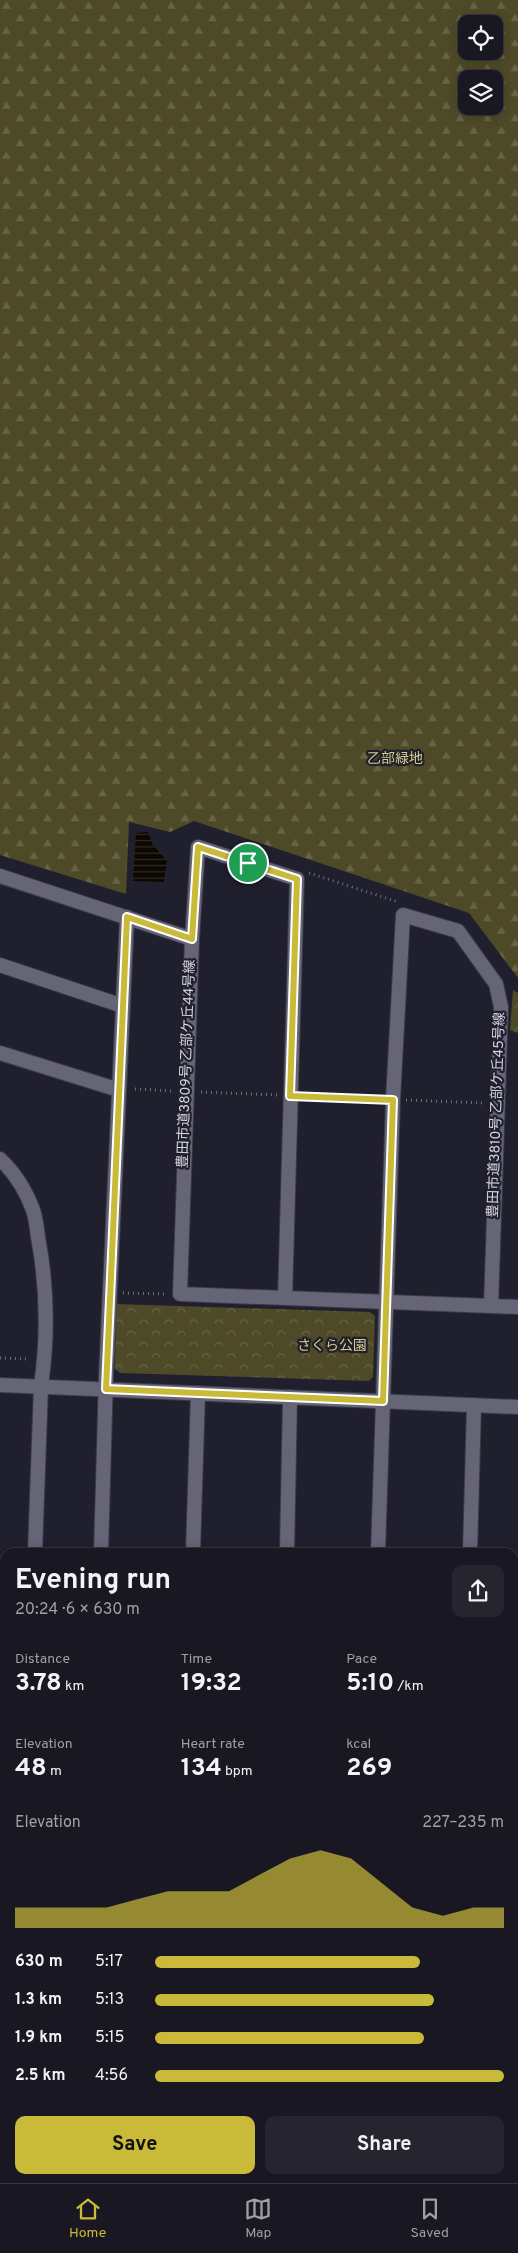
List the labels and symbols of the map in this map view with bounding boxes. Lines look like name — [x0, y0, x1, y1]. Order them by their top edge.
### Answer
park label: 乙部緑地 — [367, 751, 423, 768]
pin — [227, 842, 269, 884]
street label: 豊田市道3809号 乙部ケ丘44号線 — [175, 959, 199, 1169]
street label: 豊田市道3810号 乙部ケ丘45号線 — [485, 1012, 509, 1218]
park label: さくら公園 — [297, 1338, 367, 1355]

